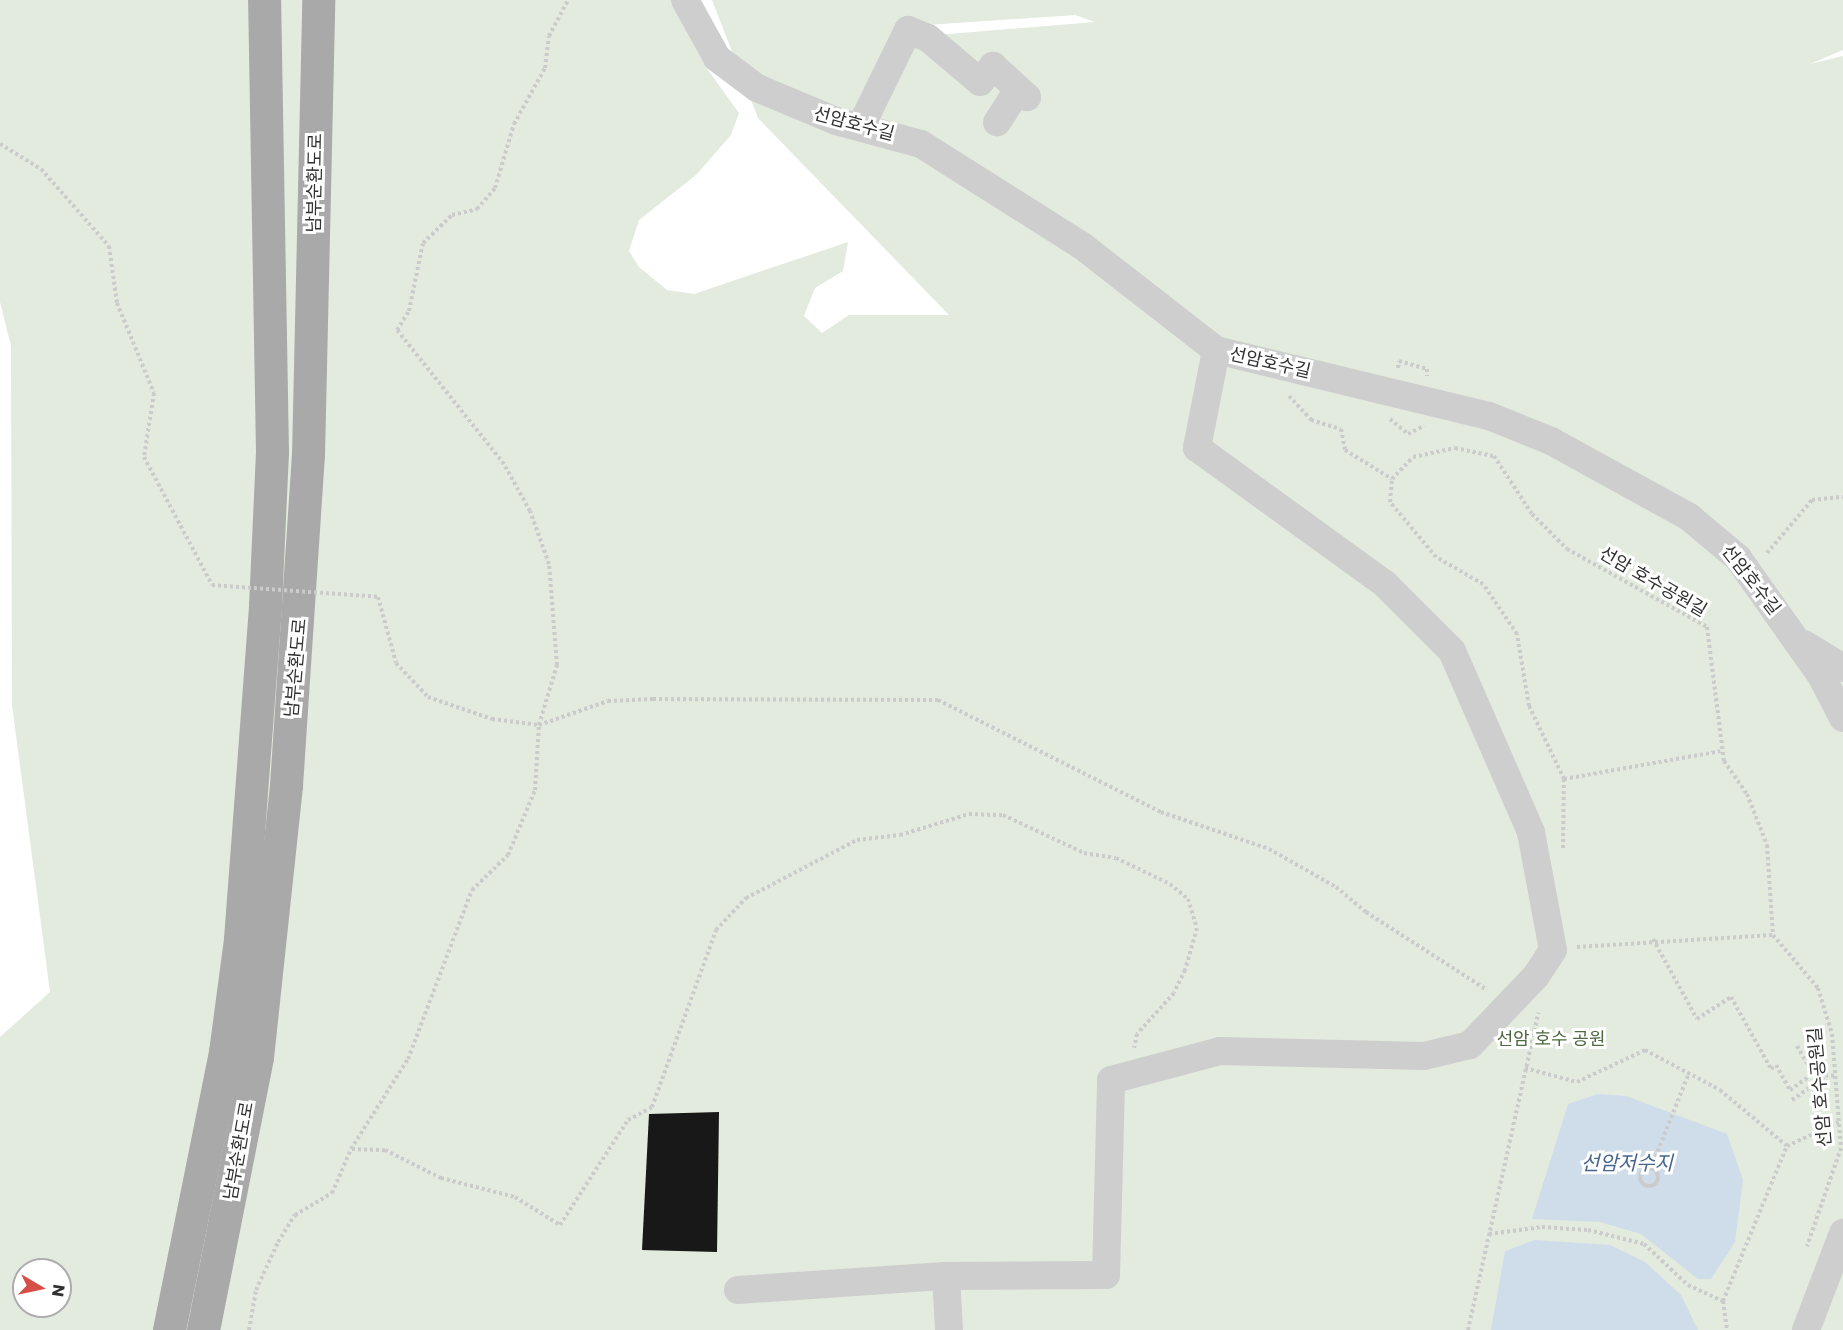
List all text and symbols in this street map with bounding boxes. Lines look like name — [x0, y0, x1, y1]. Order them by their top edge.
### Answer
street label: 선암호수길 — [811, 103, 897, 145]
street label: 남부순환도로 — [303, 133, 327, 233]
street label: 선암호수길 — [1227, 343, 1313, 383]
street label: 선암호수길 — [1717, 541, 1785, 619]
street label: 선암 호수공원길 — [1595, 542, 1711, 622]
street label: 남부순환도로 — [281, 618, 311, 718]
street label: 선암 호수공원길 — [1804, 1026, 1836, 1148]
park label: 선암 호수 공원 — [1497, 1028, 1605, 1050]
street label: 남부순환도로 — [220, 1100, 258, 1202]
water label: 선암저수지 — [1581, 1151, 1673, 1175]
north arrow — [12, 1258, 72, 1318]
text: N — [46, 1283, 71, 1298]

